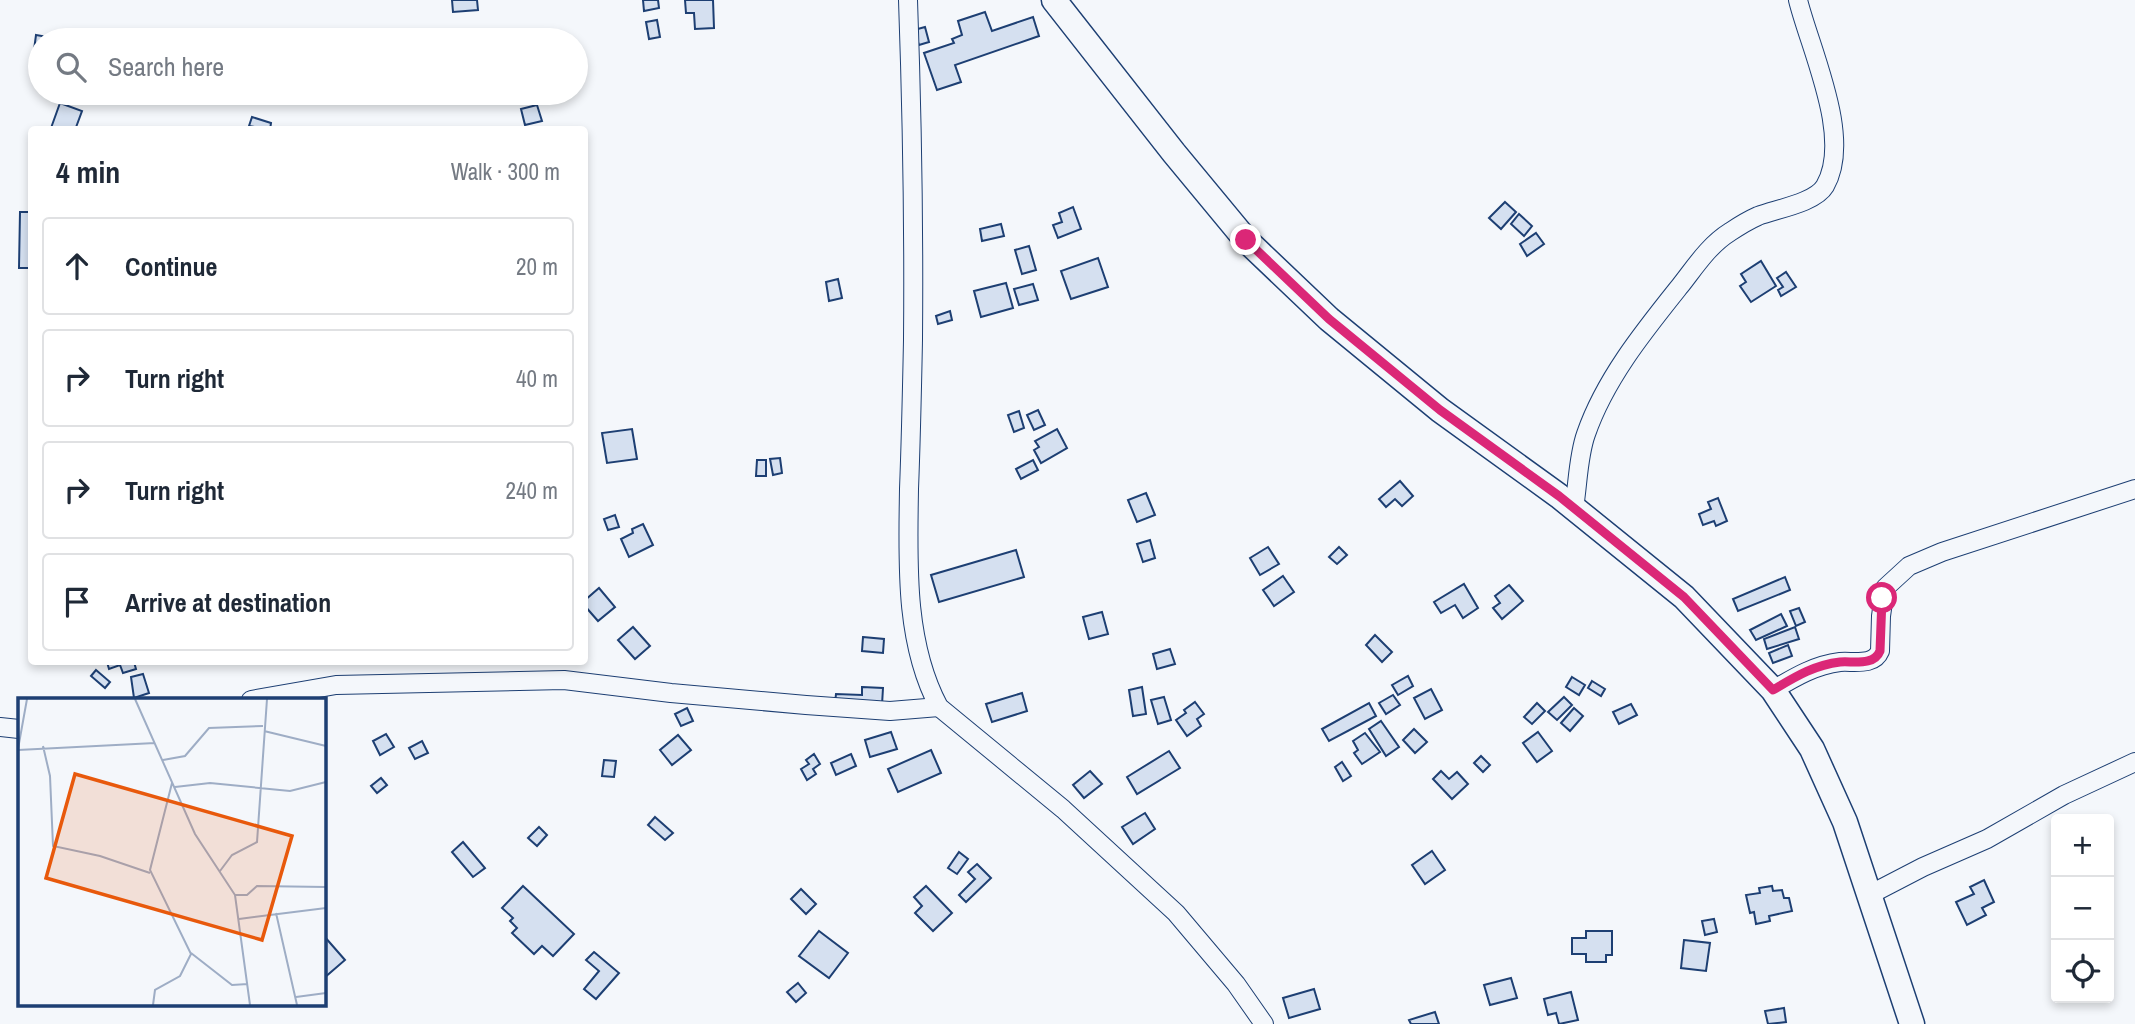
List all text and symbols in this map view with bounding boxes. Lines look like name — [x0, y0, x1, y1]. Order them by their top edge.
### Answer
search box — [28, 28, 588, 105]
icon: search — [52, 48, 90, 86]
text: Search here — [108, 49, 224, 84]
text: 4 min — [56, 152, 120, 192]
text: Walk · 300 m — [451, 156, 560, 187]
route end — [1230, 224, 1261, 255]
icon: ahead — [58, 247, 96, 285]
text: Continue — [125, 249, 217, 284]
text: 20 m — [516, 251, 558, 282]
icon: right — [58, 359, 96, 397]
text: Turn right — [125, 361, 224, 396]
text: 40 m — [516, 363, 558, 394]
icon: right — [58, 471, 96, 509]
text: Turn right — [125, 473, 224, 508]
text: 240 m — [506, 475, 558, 506]
route start — [1866, 582, 1897, 613]
icon: arrive — [58, 583, 96, 621]
text: Arrive at destination — [125, 585, 331, 620]
inset map — [18, 698, 326, 1006]
map controls — [2051, 814, 2114, 1003]
button: + — [2051, 814, 2114, 877]
button: − — [2051, 877, 2114, 940]
button: locate — [2051, 940, 2114, 1003]

